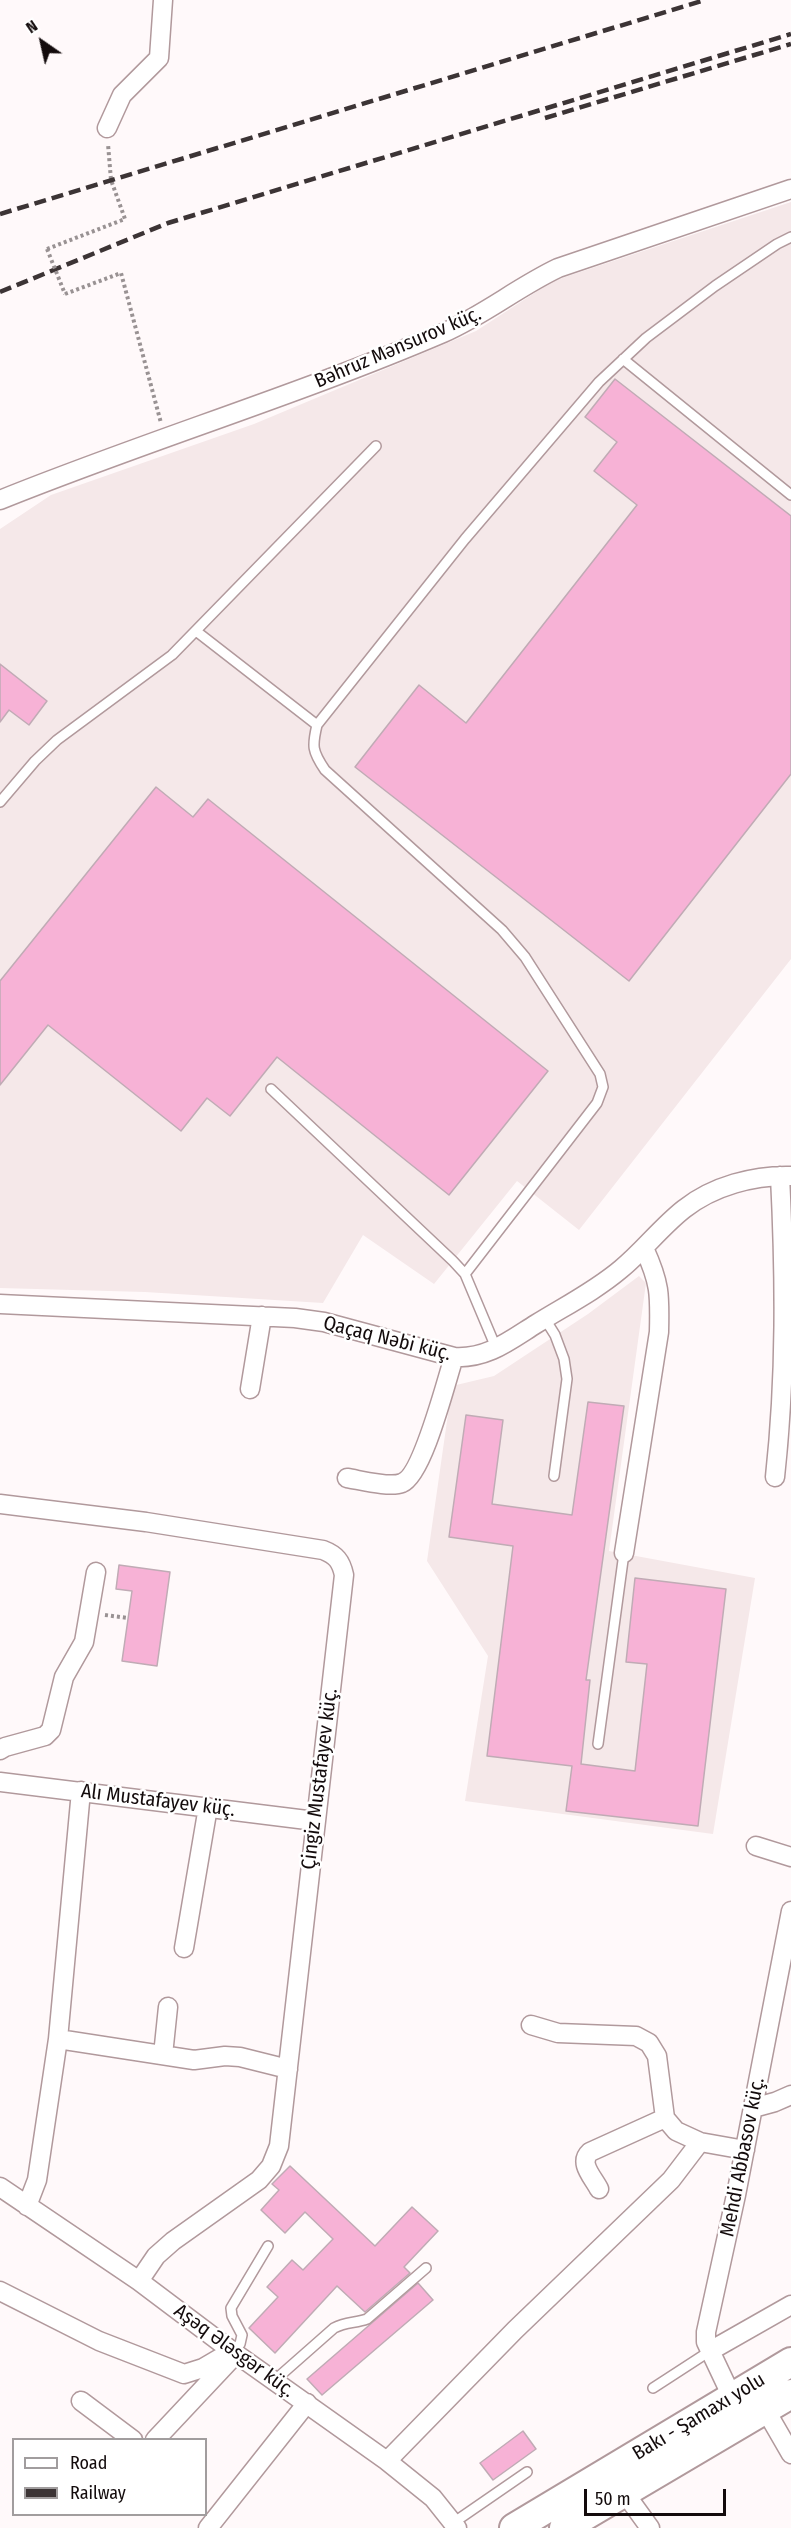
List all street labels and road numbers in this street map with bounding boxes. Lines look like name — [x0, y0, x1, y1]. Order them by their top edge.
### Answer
street label: Bəhruz Mənsurov küç. — [311, 302, 485, 394]
street label: Qaçaq Nəbi küç. — [321, 1312, 453, 1366]
street label: Çingiz Mustafayev küç. — [297, 1687, 343, 1871]
street label: Alı Mustafayev küç. — [80, 1780, 236, 1822]
street label: Mehdi Abbasov küç. — [716, 2075, 770, 2239]
street label: Aşəq Ələsgər küç. — [169, 2299, 299, 2403]
street label: Bakı - Şamaxı yolu — [628, 2368, 770, 2466]

